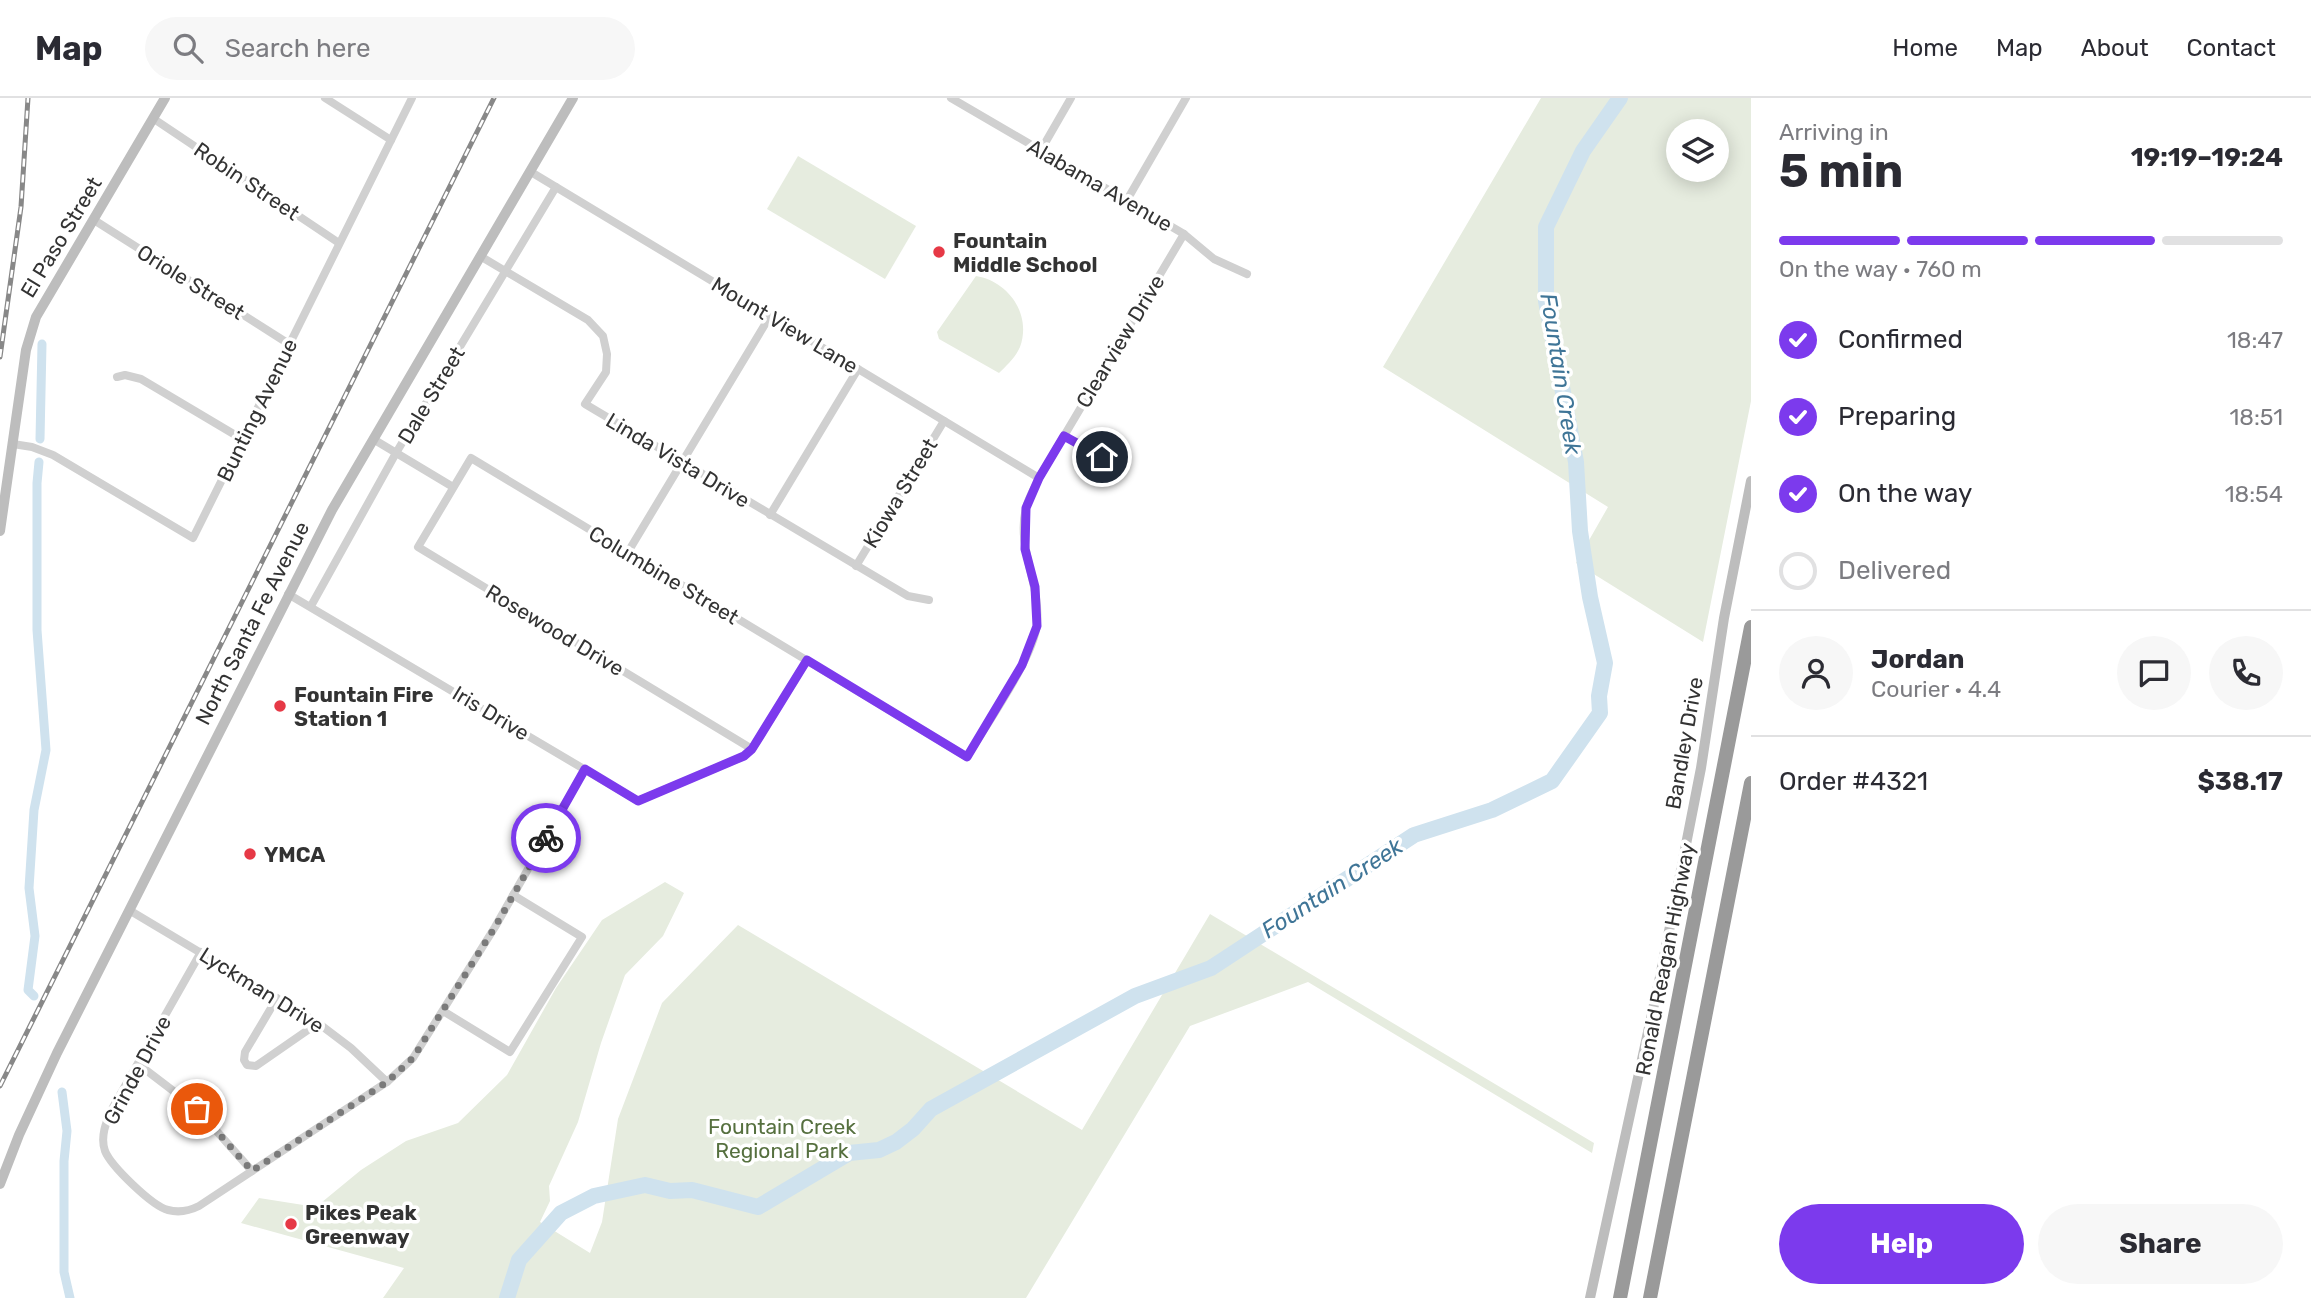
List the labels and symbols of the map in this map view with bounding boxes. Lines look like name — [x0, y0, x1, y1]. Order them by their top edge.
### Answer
street label: Alabama Avenue — [1023, 133, 1177, 237]
street label: Robin Street — [190, 137, 304, 225]
street label: El Paso Street — [15, 172, 107, 302]
place label: Fountain Middle School — [953, 228, 1097, 277]
street label: Oriole Street — [133, 239, 249, 325]
marker: Fountain Middle School — [931, 244, 947, 260]
street label: Clearview Drive — [1070, 270, 1170, 412]
street label: Mount View Lane — [707, 271, 863, 379]
water label: Fountain Creek — [1534, 291, 1588, 458]
street label: Bunting Avenue — [212, 334, 302, 486]
street label: Dale Street — [392, 342, 470, 448]
street label: Linda Vista Drive — [602, 407, 754, 513]
pin — [1072, 427, 1132, 487]
street label: Kiowa Street — [857, 434, 943, 552]
street label: North Santa Fe Avenue — [190, 517, 314, 729]
street label: Columbine Street — [585, 520, 743, 630]
street label: Rosewood Drive — [481, 579, 629, 681]
street label: Bandley Drive — [1660, 675, 1708, 811]
street label: Iris Drive — [448, 680, 534, 746]
place label: Fountain Fire Station 1 — [294, 682, 434, 731]
marker: Fountain Fire Station 1 — [272, 698, 288, 714]
courier — [511, 803, 581, 873]
water label: Fountain Creek — [1256, 831, 1409, 944]
street label: Ronald Reagan Highway — [1630, 840, 1700, 1077]
place label: YMCA — [264, 842, 325, 867]
marker: YMCA — [242, 846, 258, 862]
street label: Lyckman Drive — [195, 942, 329, 1038]
street label: Grinde Drive — [98, 1011, 176, 1129]
pin — [167, 1079, 227, 1139]
park label: Fountain Creek Regional Park — [708, 1114, 856, 1163]
place label: Pikes Peak Greenway — [305, 1200, 417, 1249]
marker: Pikes Peak Greenway — [283, 1216, 299, 1232]

